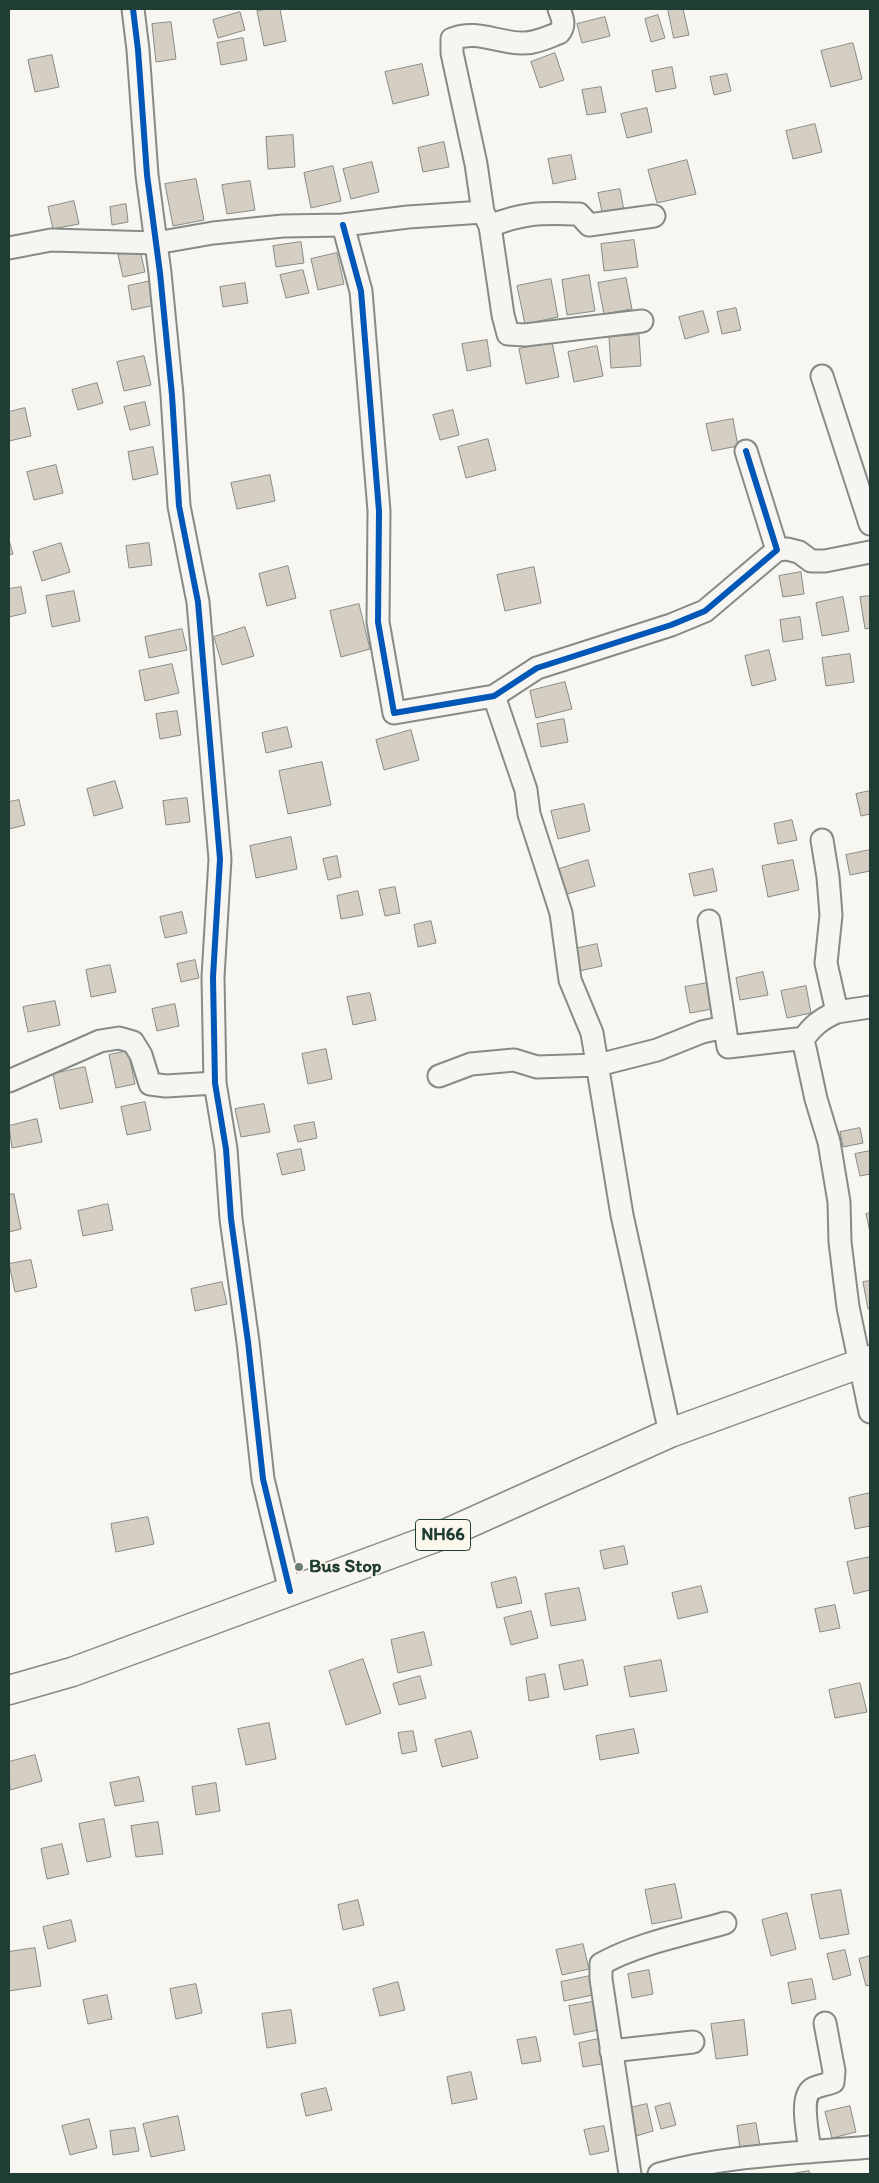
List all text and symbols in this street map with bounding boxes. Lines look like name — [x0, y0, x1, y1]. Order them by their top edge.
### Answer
road number: NH66 — [416, 1520, 470, 1550]
place label: Bus Stop — [309, 1556, 381, 1578]
marker: Bus Stop — [293, 1561, 305, 1573]

